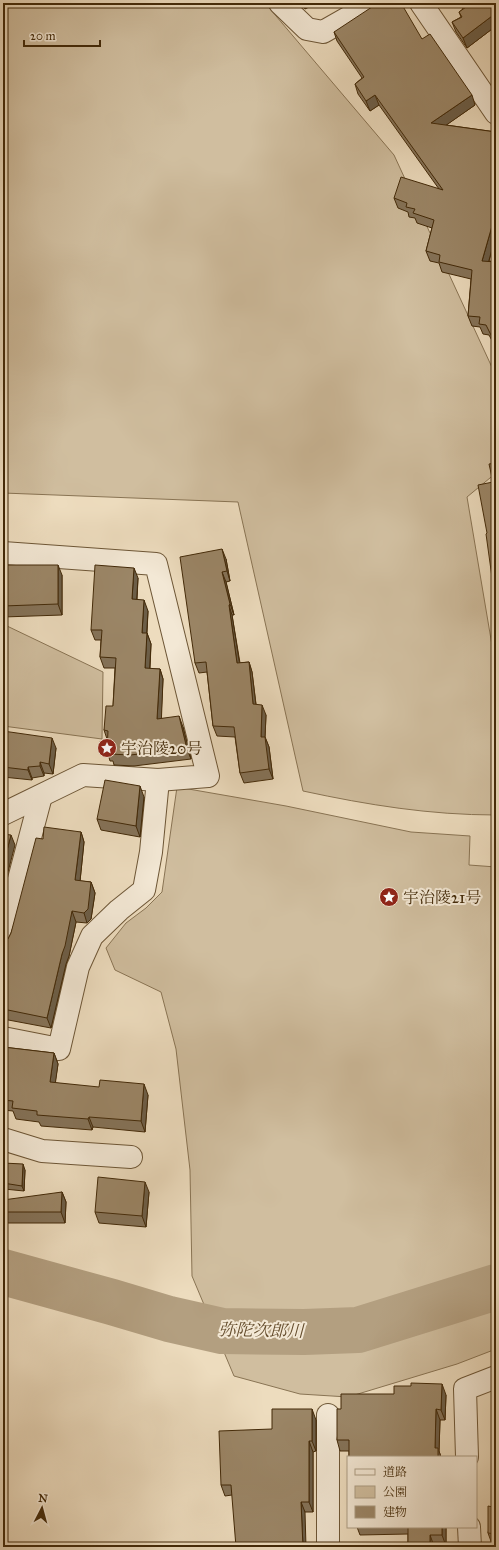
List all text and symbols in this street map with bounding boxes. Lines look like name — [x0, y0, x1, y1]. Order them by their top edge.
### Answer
scale bar — [24, 22, 100, 48]
text: 20 m — [30, 29, 56, 43]
place icon: 宇治陵20号 — [96, 737, 118, 759]
place label: 宇治陵20号 — [121, 739, 202, 758]
place icon: 宇治陵21号 — [378, 886, 400, 908]
place label: 宇治陵21号 — [403, 888, 481, 907]
water label: 弥陀次郎川 — [218, 1319, 306, 1342]
legend — [347, 1456, 477, 1528]
text: 道路 — [383, 1465, 407, 1479]
text: 公園 — [383, 1485, 407, 1499]
north arrow — [22, 1488, 62, 1528]
text: N — [38, 1492, 49, 1506]
text: 建物 — [383, 1505, 407, 1519]

